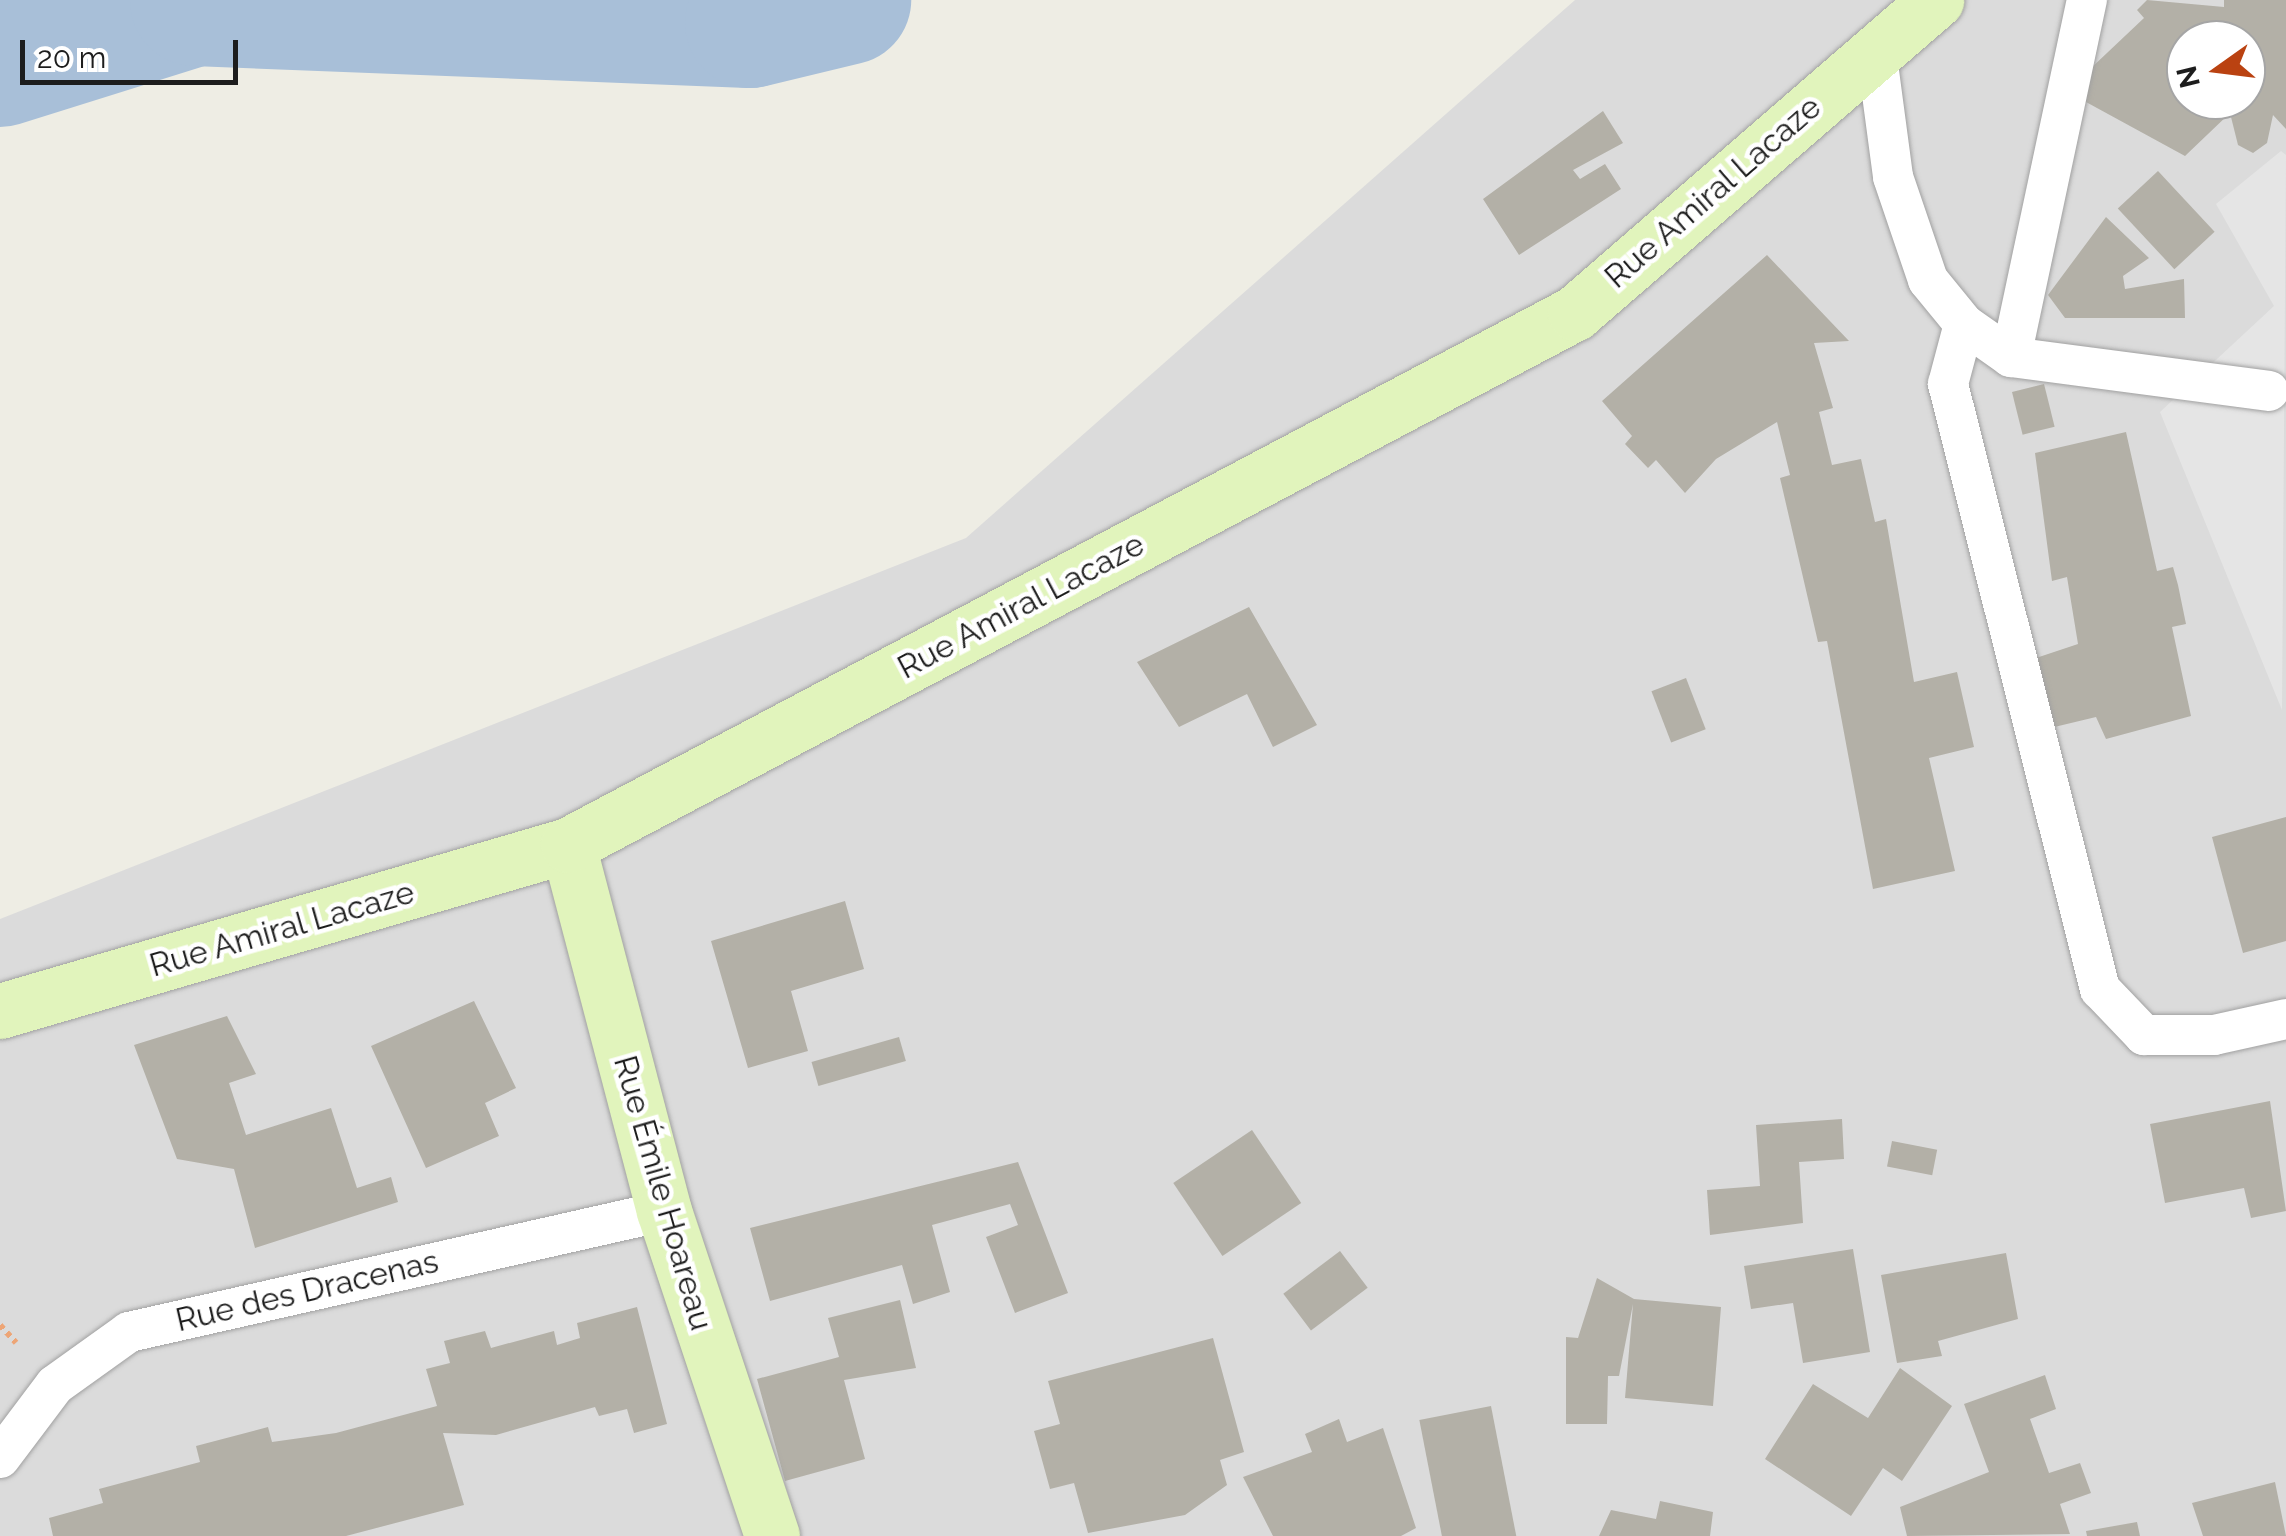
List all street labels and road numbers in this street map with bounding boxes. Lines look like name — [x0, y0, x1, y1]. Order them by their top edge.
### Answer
street label: Rue Amiral Lacaze — [1596, 87, 1830, 297]
street label: Rue Amiral Lacaze — [890, 524, 1152, 688]
street label: Rue Amiral Lacaze — [144, 873, 420, 985]
street label: Rue Émile Hoareau — [605, 1051, 721, 1335]
street label: Rue des Dracenas — [172, 1242, 442, 1340]

